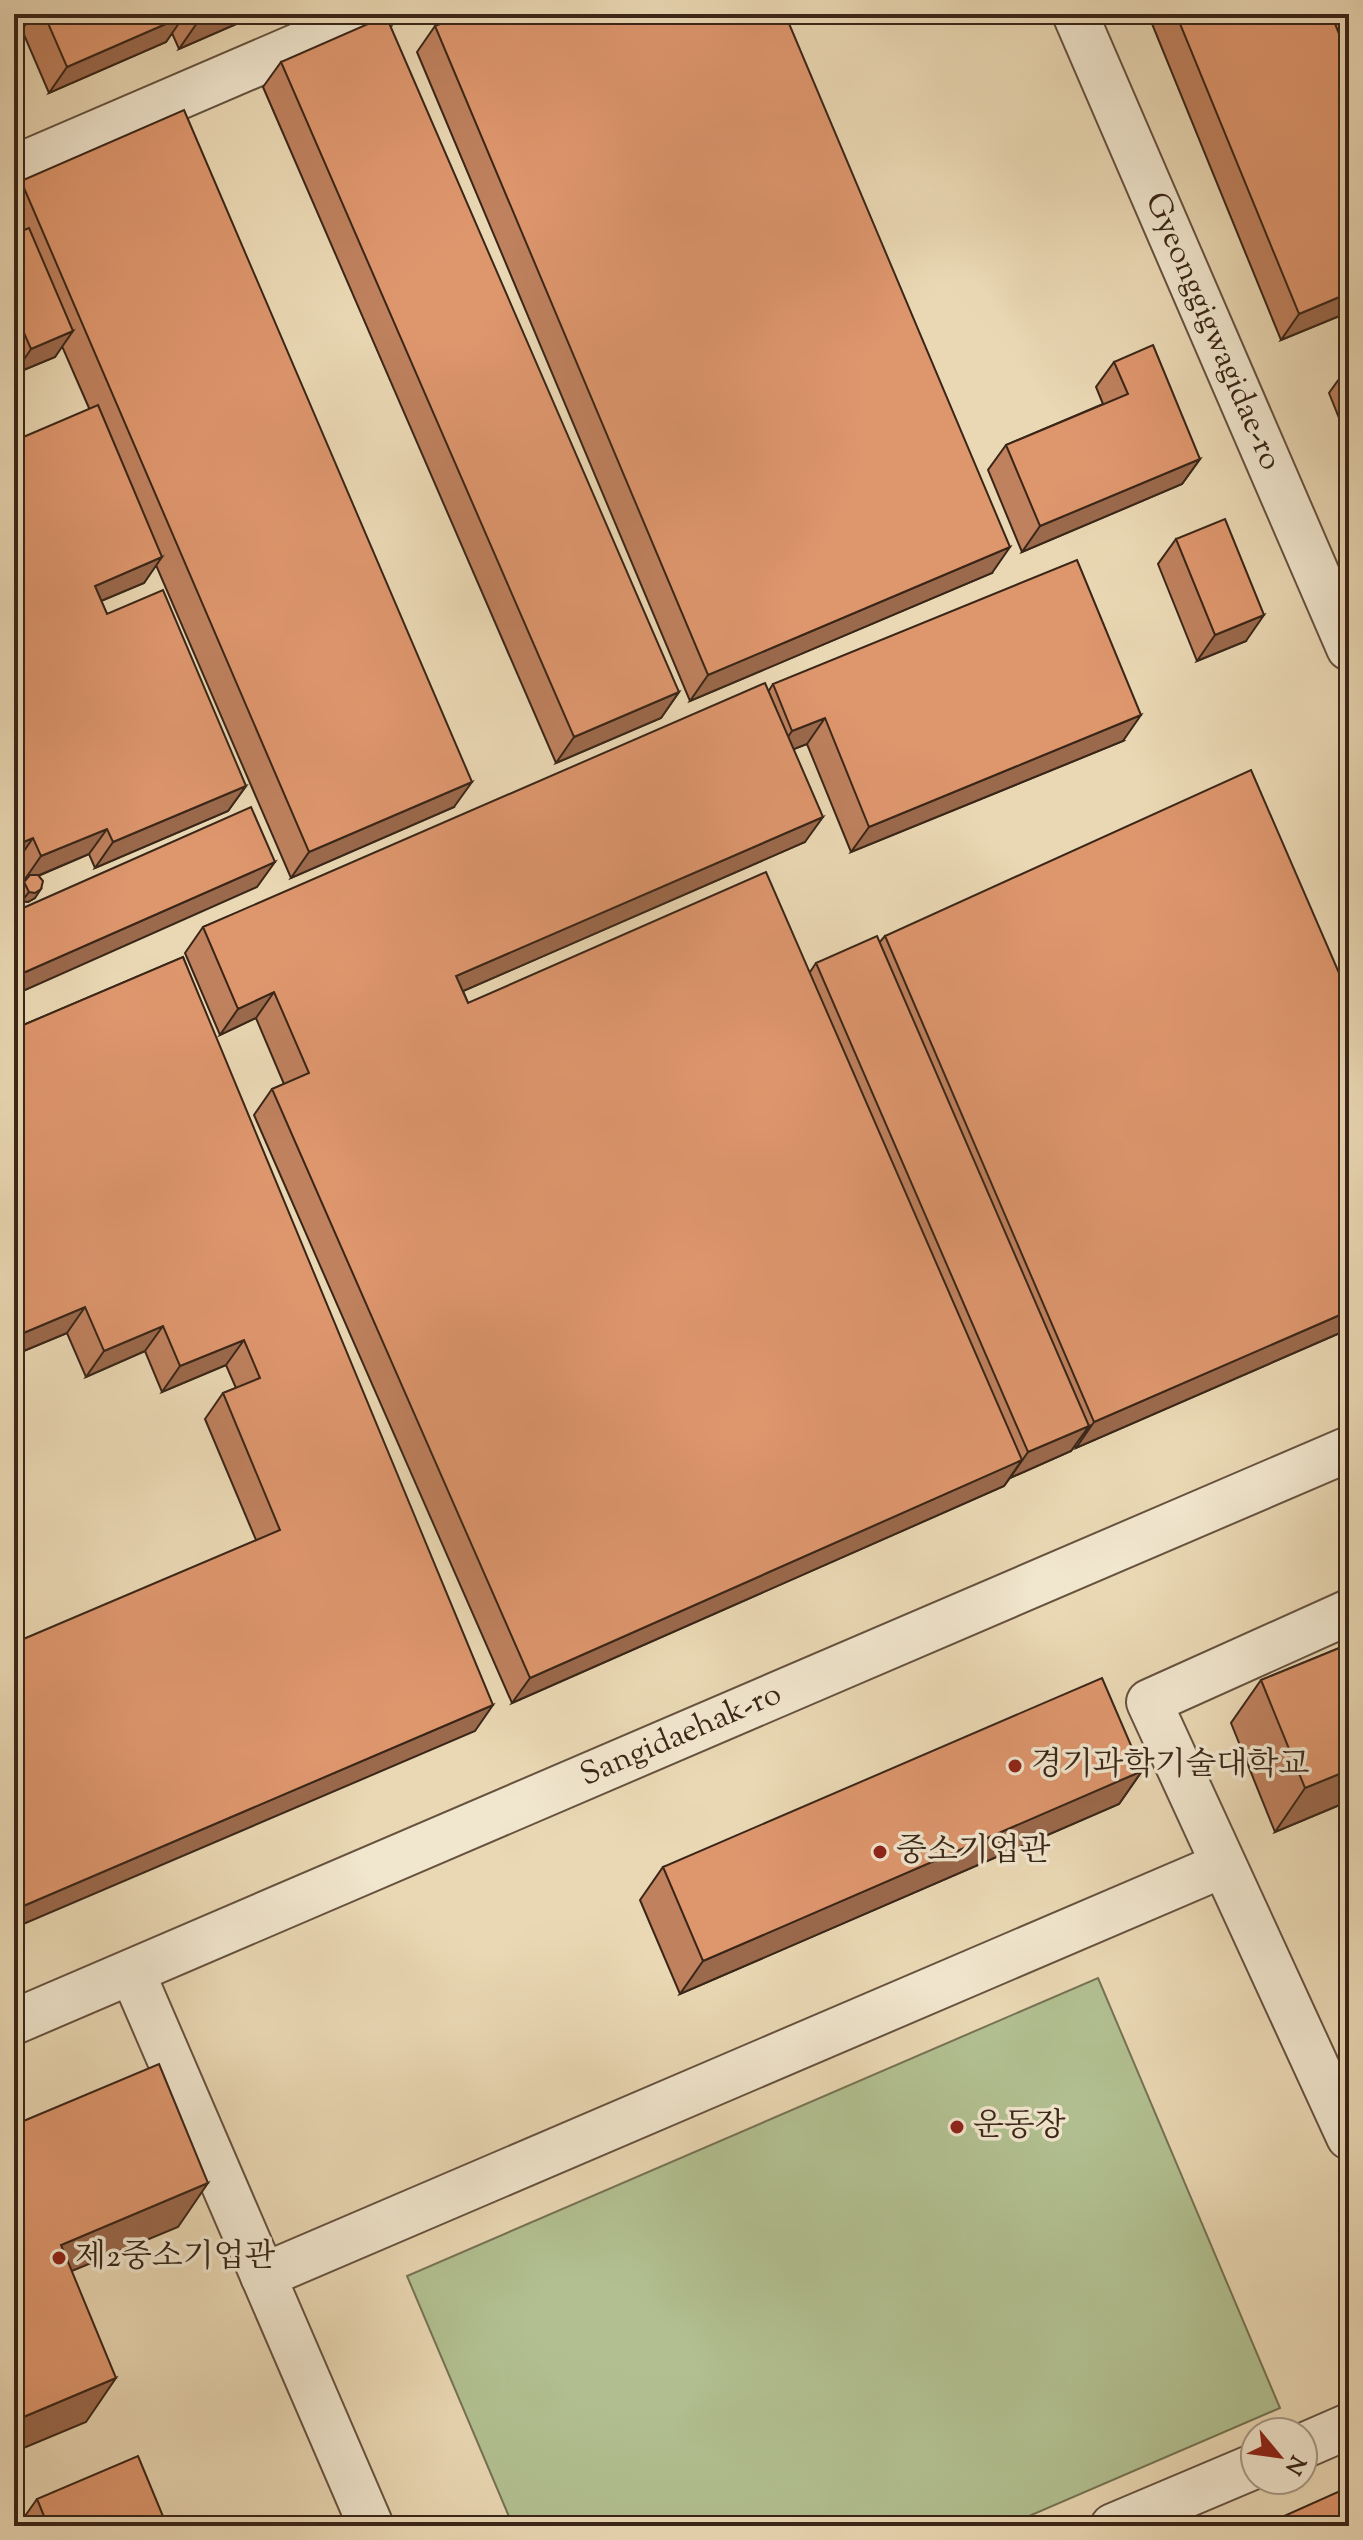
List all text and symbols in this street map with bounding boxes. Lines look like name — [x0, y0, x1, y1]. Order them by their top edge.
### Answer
street label: Gyeonggigwagidae-ro — [1132, 185, 1293, 478]
street label: Sangidaehak-ro — [573, 1672, 789, 1799]
place label: 경기과학기술대학교 — [1031, 1743, 1309, 1789]
marker: 경기과학기술대학교 — [1006, 1757, 1024, 1775]
place label: 중소기업관 — [896, 1829, 1051, 1875]
marker: 중소기업관 — [871, 1843, 889, 1861]
place label: 운동장 — [973, 2104, 1066, 2150]
marker: 운동장 — [948, 2118, 966, 2136]
place label: 제2중소기업관 — [75, 2235, 276, 2281]
marker: 제2중소기업관 — [50, 2249, 68, 2267]
north arrow — [1239, 2416, 1319, 2496]
text: N — [1275, 2449, 1312, 2480]

